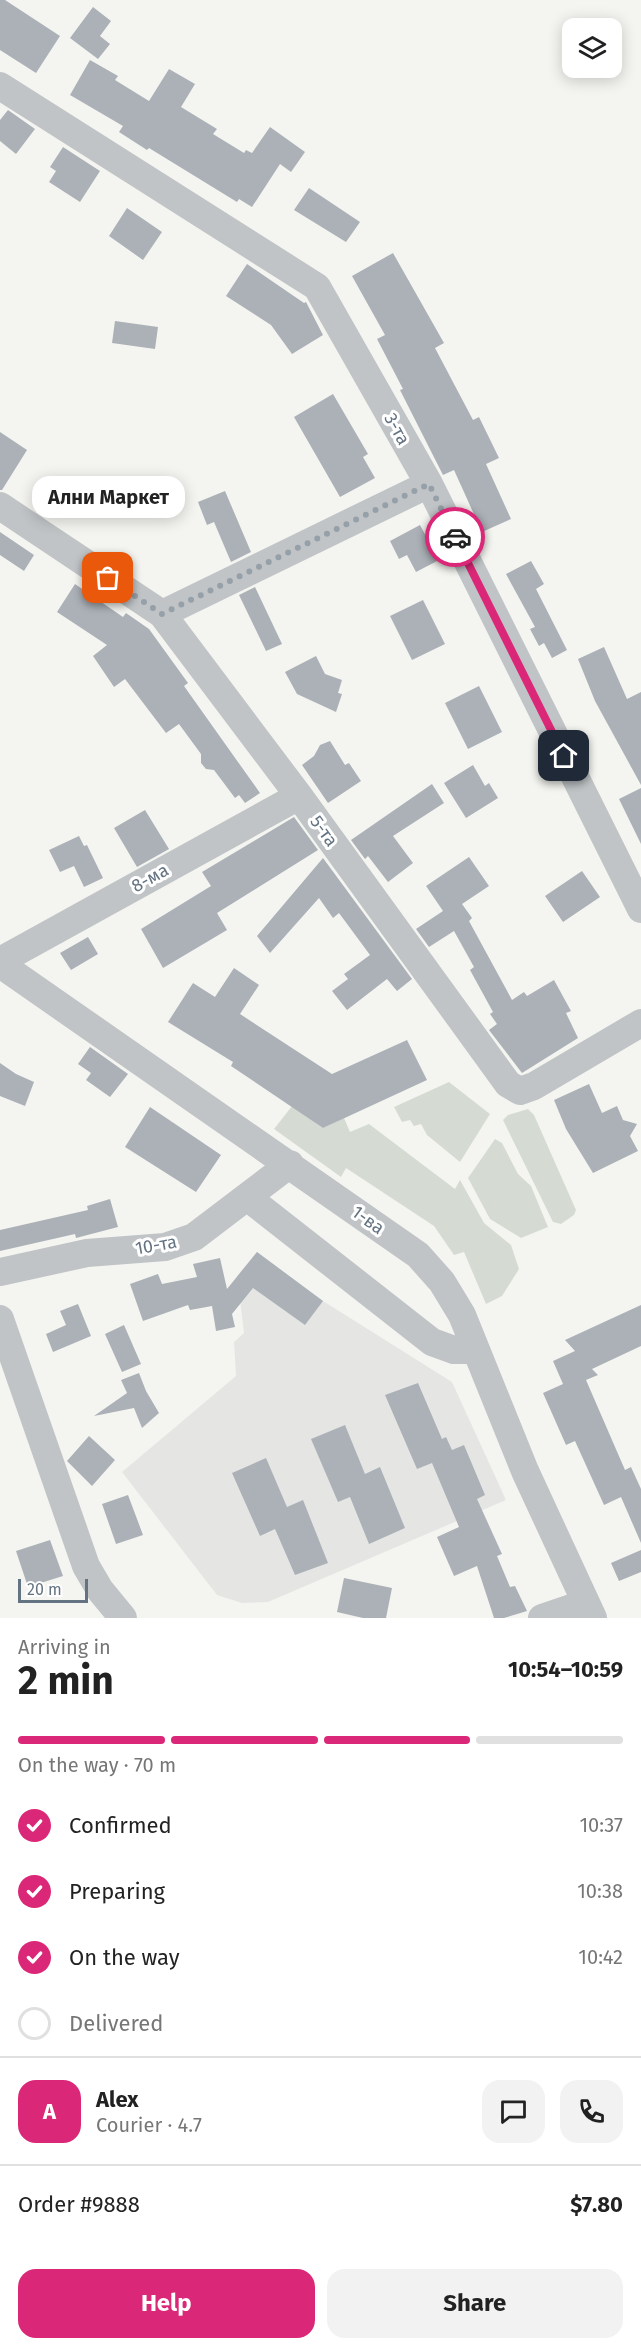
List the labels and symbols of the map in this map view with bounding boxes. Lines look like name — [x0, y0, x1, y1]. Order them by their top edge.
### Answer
street label: 3-та — [379, 409, 415, 449]
callout: Ални Маркет — [32, 476, 184, 518]
courier — [425, 507, 485, 567]
pin — [82, 552, 133, 603]
pin — [538, 730, 589, 781]
street label: 5-та — [305, 811, 343, 851]
street label: 8-ма — [128, 859, 172, 897]
street label: 1-ва — [347, 1201, 389, 1239]
street label: 10-та — [133, 1231, 179, 1259]
scale bar — [18, 1576, 88, 1604]

